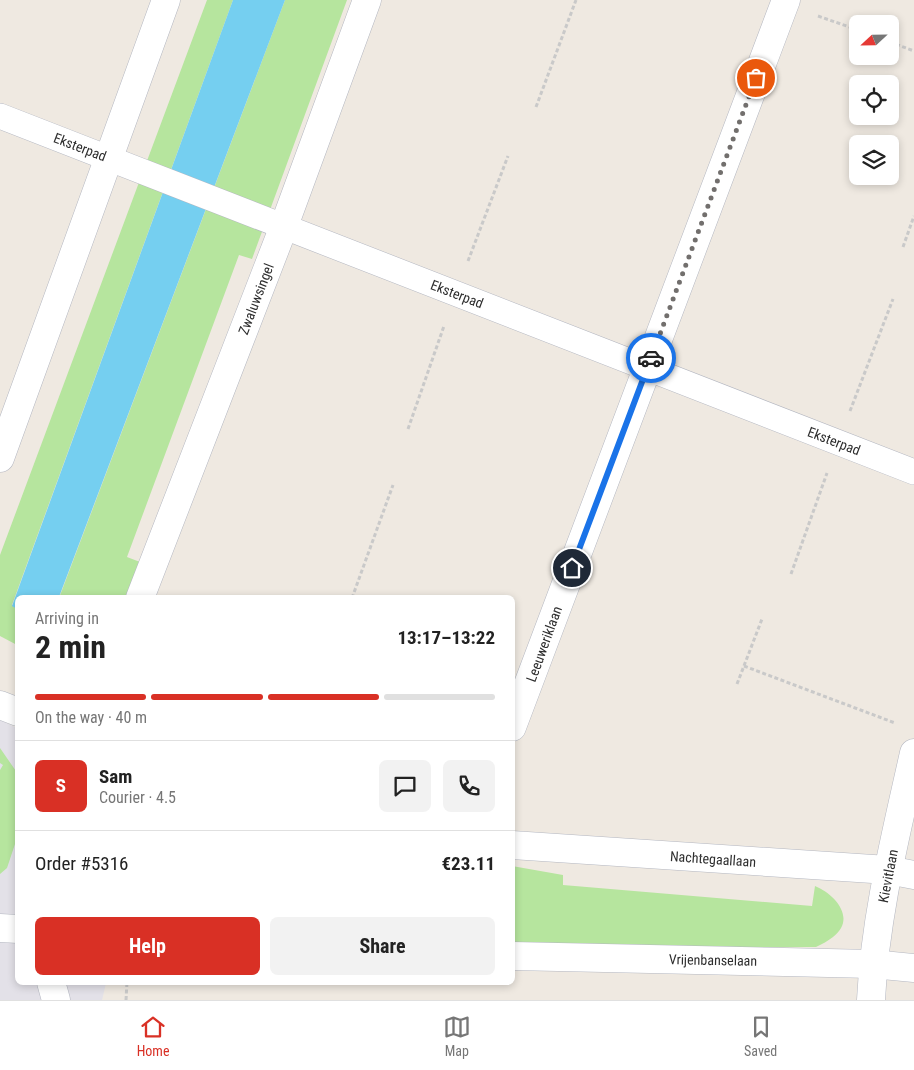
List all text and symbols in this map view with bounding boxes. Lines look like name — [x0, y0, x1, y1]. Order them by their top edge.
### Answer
north arrow — [849, 15, 899, 65]
map controls — [849, 15, 899, 185]
pin — [735, 57, 777, 99]
icon: bag — [742, 64, 770, 92]
button: locate — [849, 75, 899, 125]
street label: Eksterpad — [51, 130, 109, 164]
button: layers — [849, 135, 899, 185]
street label: Zwaluwsingel — [235, 261, 277, 337]
street label: Eksterpad — [428, 277, 486, 311]
courier — [626, 333, 676, 383]
icon: car — [637, 344, 665, 372]
street label: Eksterpad — [805, 424, 863, 458]
pin — [551, 547, 593, 589]
icon: home — [558, 554, 586, 582]
street label: Leeuweriklaan — [523, 604, 565, 684]
text: Arriving in — [35, 609, 99, 628]
text: 13:17–13:22 — [397, 626, 495, 649]
text: 2 min — [35, 628, 106, 666]
text: On the way · 40 m — [35, 708, 147, 727]
button: chat — [379, 760, 431, 812]
button: phone — [443, 760, 495, 812]
text: Sam — [99, 765, 132, 788]
text: S — [56, 774, 66, 797]
text: Courier · 4.5 — [99, 788, 176, 807]
street label: Nachtegaallaan — [669, 848, 757, 870]
street label: Kievitlaan — [875, 848, 901, 904]
text: Order #5316 — [35, 852, 128, 875]
text: €23.11 — [441, 852, 495, 875]
button: Help — [35, 917, 260, 975]
button: Share — [270, 917, 495, 975]
street label: Vrijenbanselaan — [669, 951, 757, 969]
tab: Home — [137, 1013, 169, 1059]
tab: Map — [443, 1013, 471, 1059]
tab: Saved — [744, 1013, 777, 1059]

